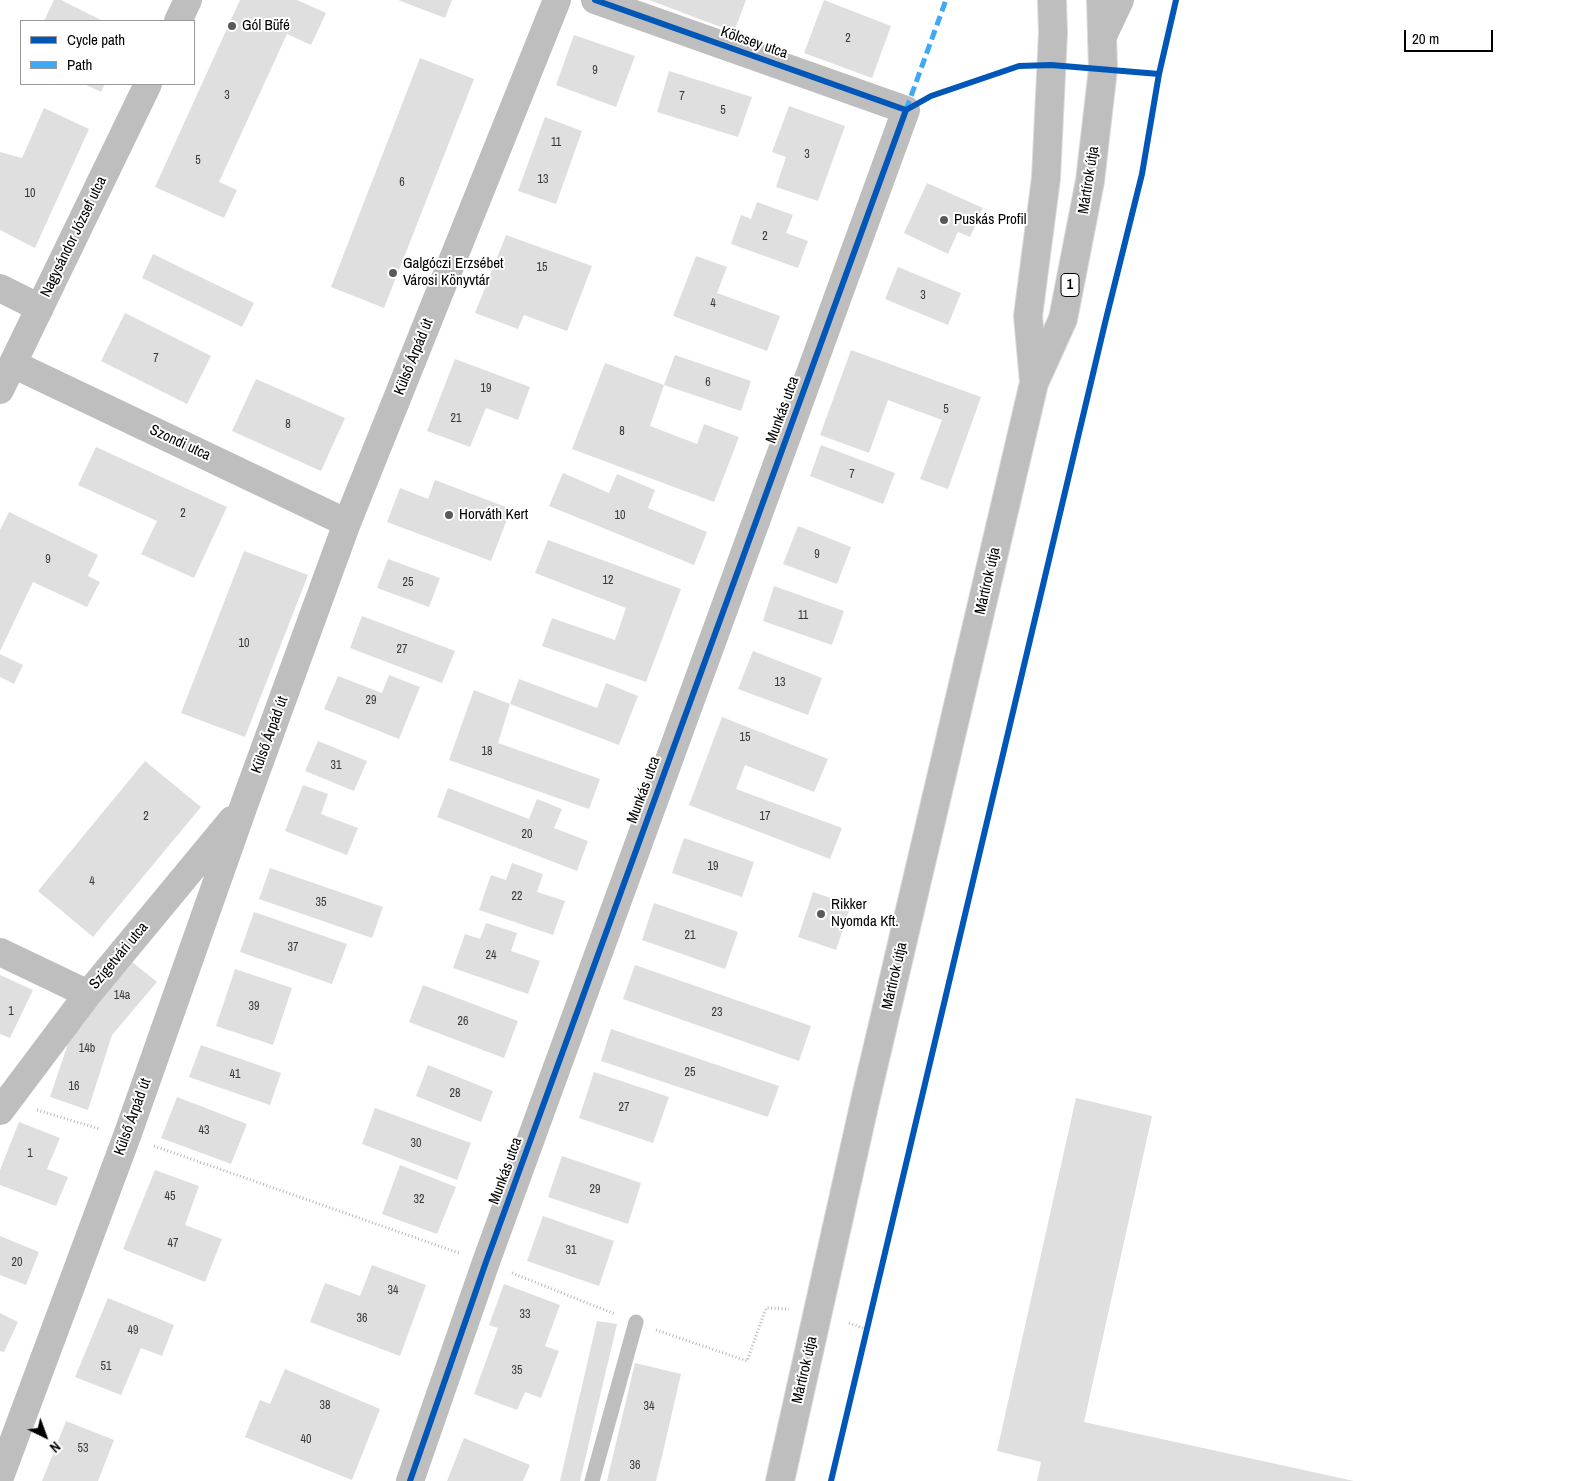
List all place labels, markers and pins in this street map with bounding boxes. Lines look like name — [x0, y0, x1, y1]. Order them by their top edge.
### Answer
place label: Gól Büfé — [242, 17, 290, 35]
marker: Gól Büfé — [226, 20, 238, 32]
place label: Puskás Profil — [954, 211, 1026, 229]
marker: Puskás Profil — [938, 214, 950, 226]
place label: Galgóczi Erzsébet Városi Könyvtár — [403, 255, 503, 290]
marker: Galgóczi Erzsébet Városi Könyvtár — [387, 267, 399, 279]
place label: Horváth Kert — [459, 506, 528, 524]
marker: Horváth Kert — [443, 509, 455, 521]
place label: Rikker Nyomda Kft. — [831, 896, 899, 931]
marker: Rikker Nyomda Kft. — [815, 908, 827, 920]

